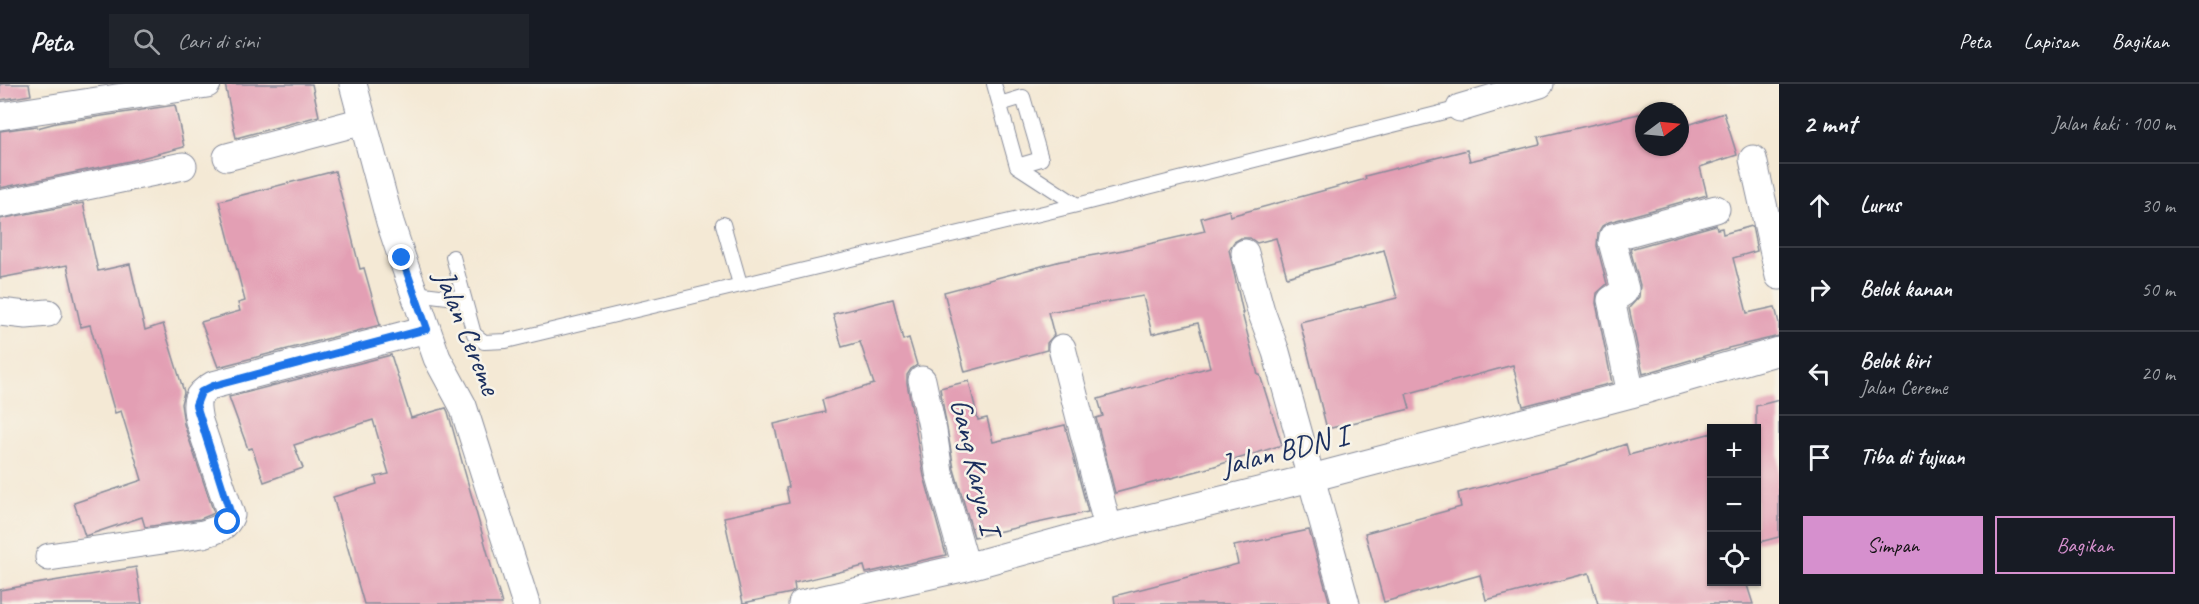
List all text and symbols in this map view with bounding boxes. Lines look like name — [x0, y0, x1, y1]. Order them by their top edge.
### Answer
search box — [109, 14, 529, 68]
text: Peta — [30, 24, 73, 59]
icon: search — [130, 25, 163, 58]
text: Cari di sini — [178, 27, 259, 55]
text: Peta — [1959, 28, 1991, 54]
text: Lapisan — [2024, 28, 2079, 54]
text: Bagikan — [2112, 28, 2169, 54]
north arrow — [1635, 102, 1689, 156]
text: 2 mnt — [1803, 107, 1856, 140]
text: Jalan kaki · 100 m — [2052, 111, 2175, 136]
icon: ahead — [1803, 189, 1836, 222]
text: Lurus — [1860, 191, 1900, 219]
text: 30 m — [2141, 193, 2175, 218]
route end — [388, 244, 414, 270]
street label: Jalan Cereme — [425, 262, 511, 402]
icon: right — [1803, 273, 1836, 306]
text: Belok kanan — [1860, 275, 1952, 303]
text: 50 m — [2141, 277, 2175, 302]
text: Belok kiri — [1860, 347, 1929, 375]
icon: left — [1803, 357, 1836, 390]
text: 20 m — [2141, 361, 2175, 386]
text: Jalan Cereme — [1860, 375, 1947, 400]
street label: Gang Karya I — [942, 395, 1012, 544]
street label: Jalan BDN I — [1214, 414, 1358, 485]
map controls — [1707, 424, 1761, 586]
button: + — [1707, 424, 1761, 478]
icon: arrive — [1803, 441, 1836, 474]
text: Tiba di tujuan — [1860, 443, 1965, 471]
button: − — [1707, 478, 1761, 532]
route start — [214, 508, 240, 534]
button: Simpan — [1803, 516, 1983, 574]
button: Bagikan — [1995, 516, 2175, 574]
button: locate — [1707, 532, 1761, 586]

